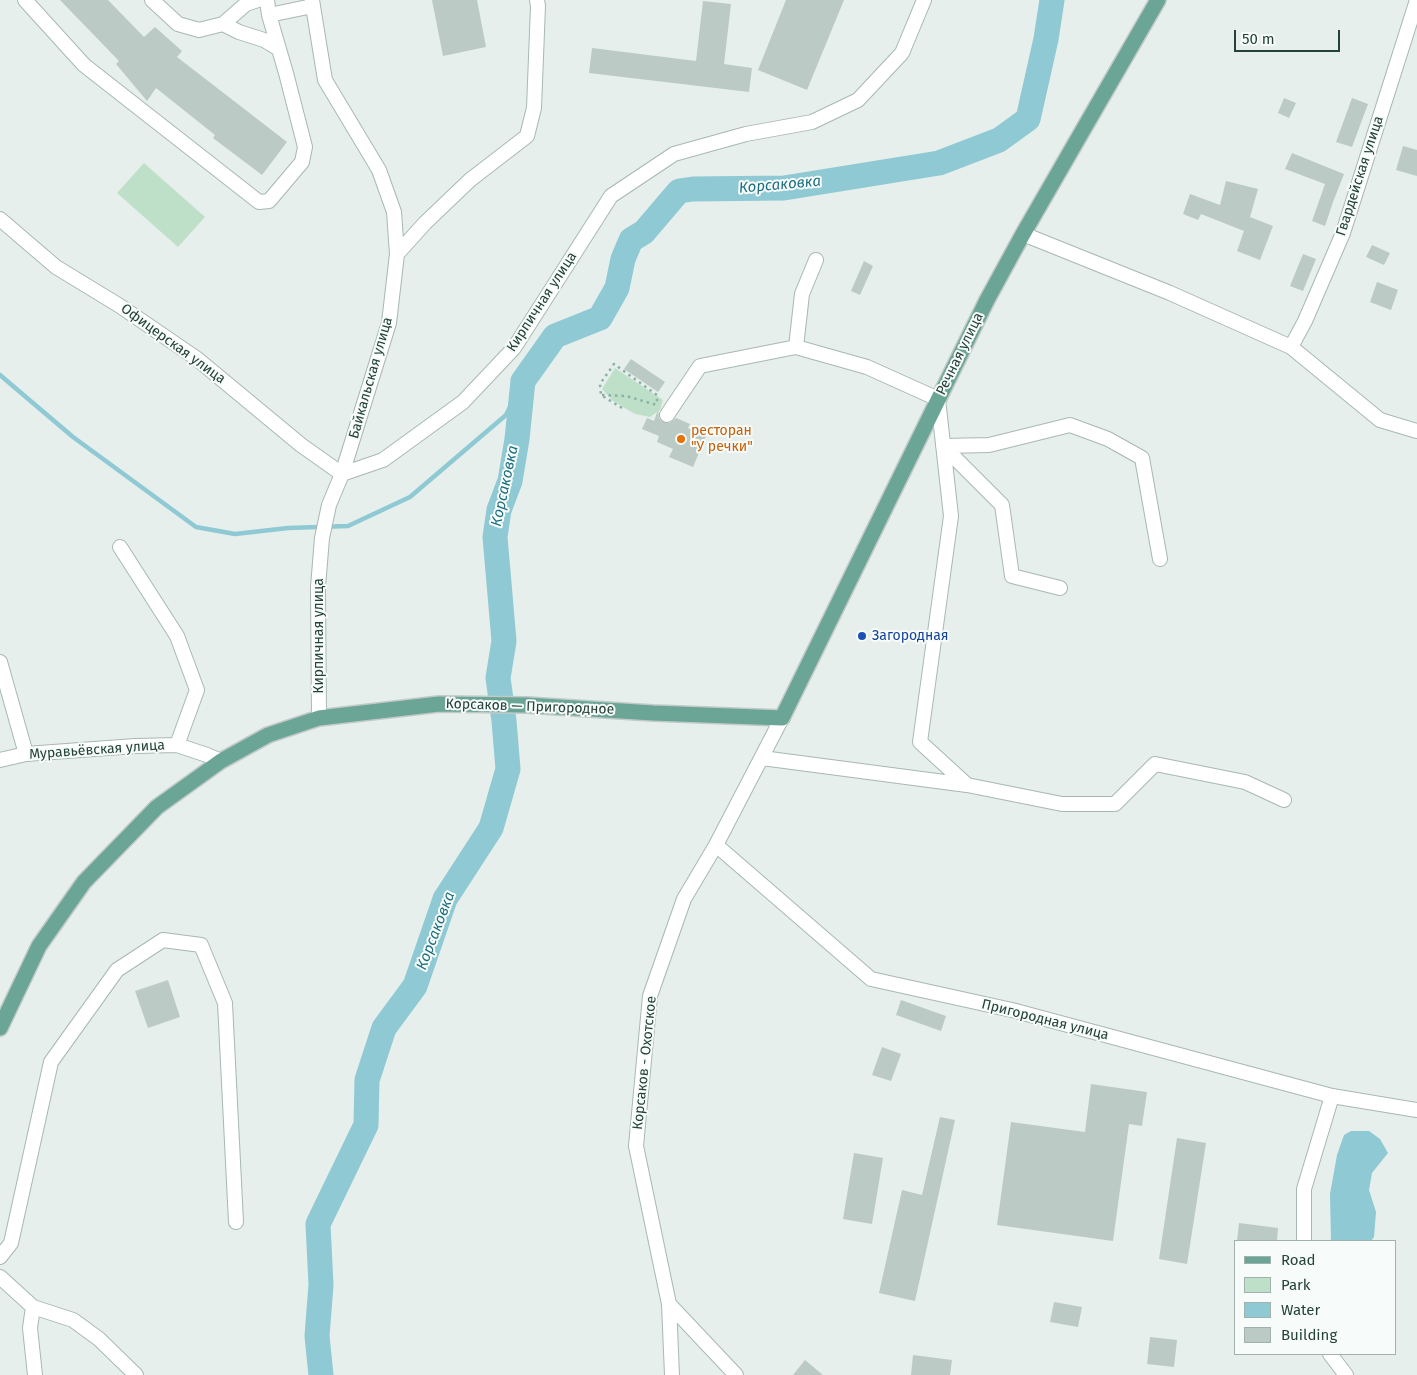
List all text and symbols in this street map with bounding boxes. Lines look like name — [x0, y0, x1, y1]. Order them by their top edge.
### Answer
scale bar — [1237, 20, 1343, 52]
text: 50 m — [1242, 30, 1275, 48]
street label: Гвардейская улица — [1333, 114, 1387, 238]
water label: Корсаковка — [738, 172, 822, 198]
street label: Кирпичная улица — [503, 249, 581, 355]
street label: Офицерская улица — [117, 300, 229, 388]
street label: Речная улица — [933, 310, 987, 398]
street label: Байкальская улица — [346, 315, 396, 441]
place label: ресторан "У речки" — [691, 423, 753, 456]
marker: ресторан "У речки" — [675, 433, 687, 445]
water label: Корсаковка — [488, 444, 522, 528]
street label: Кирпичная улица — [311, 578, 327, 694]
place label: Загородная — [872, 628, 949, 644]
marker: Загородная — [856, 630, 868, 642]
street label: Корсаков — Пригородное — [445, 696, 615, 718]
street label: Муравьёвская улица — [29, 737, 165, 763]
water label: Корсаковка — [413, 889, 459, 973]
street label: Корсаков - Охотское — [630, 995, 660, 1131]
street label: Пригородная улица — [980, 996, 1110, 1044]
legend — [1234, 1240, 1397, 1355]
text: Road — [1281, 1251, 1316, 1269]
text: Park — [1281, 1276, 1311, 1294]
text: Water — [1281, 1301, 1320, 1319]
text: Building — [1281, 1326, 1337, 1344]

